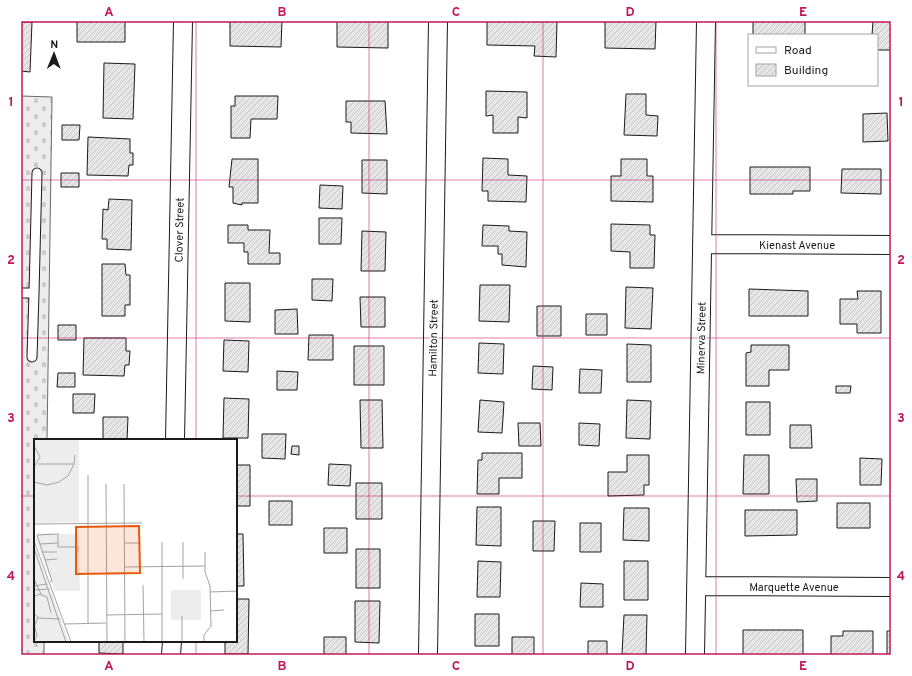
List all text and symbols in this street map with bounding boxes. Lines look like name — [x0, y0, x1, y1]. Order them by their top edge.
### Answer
text: A — [104, 5, 114, 21]
text: B — [278, 5, 287, 21]
text: C — [452, 5, 460, 21]
text: D — [625, 5, 635, 21]
text: E — [799, 5, 807, 21]
north arrow — [34, 34, 74, 74]
legend — [748, 34, 878, 86]
text: N — [50, 38, 58, 52]
text: Road — [784, 43, 812, 59]
text: Building — [784, 63, 828, 79]
text: 1 — [8, 95, 14, 111]
text: 1 — [898, 95, 904, 111]
street label: Clover Street — [172, 197, 188, 263]
street label: Kienast Avenue — [759, 239, 835, 253]
text: 2 — [7, 253, 15, 269]
text: 2 — [897, 253, 905, 269]
street label: Hamilton Street — [426, 299, 442, 377]
street label: Minerva Street — [694, 302, 710, 374]
text: 3 — [7, 411, 15, 427]
text: 3 — [897, 411, 905, 427]
inset map — [34, 439, 237, 642]
text: 4 — [7, 569, 15, 585]
text: 4 — [897, 569, 905, 585]
street label: Marquette Avenue — [749, 581, 839, 595]
text: A — [104, 659, 114, 675]
text: B — [278, 659, 287, 675]
text: C — [452, 659, 460, 675]
text: D — [625, 659, 635, 675]
text: E — [799, 659, 807, 675]

